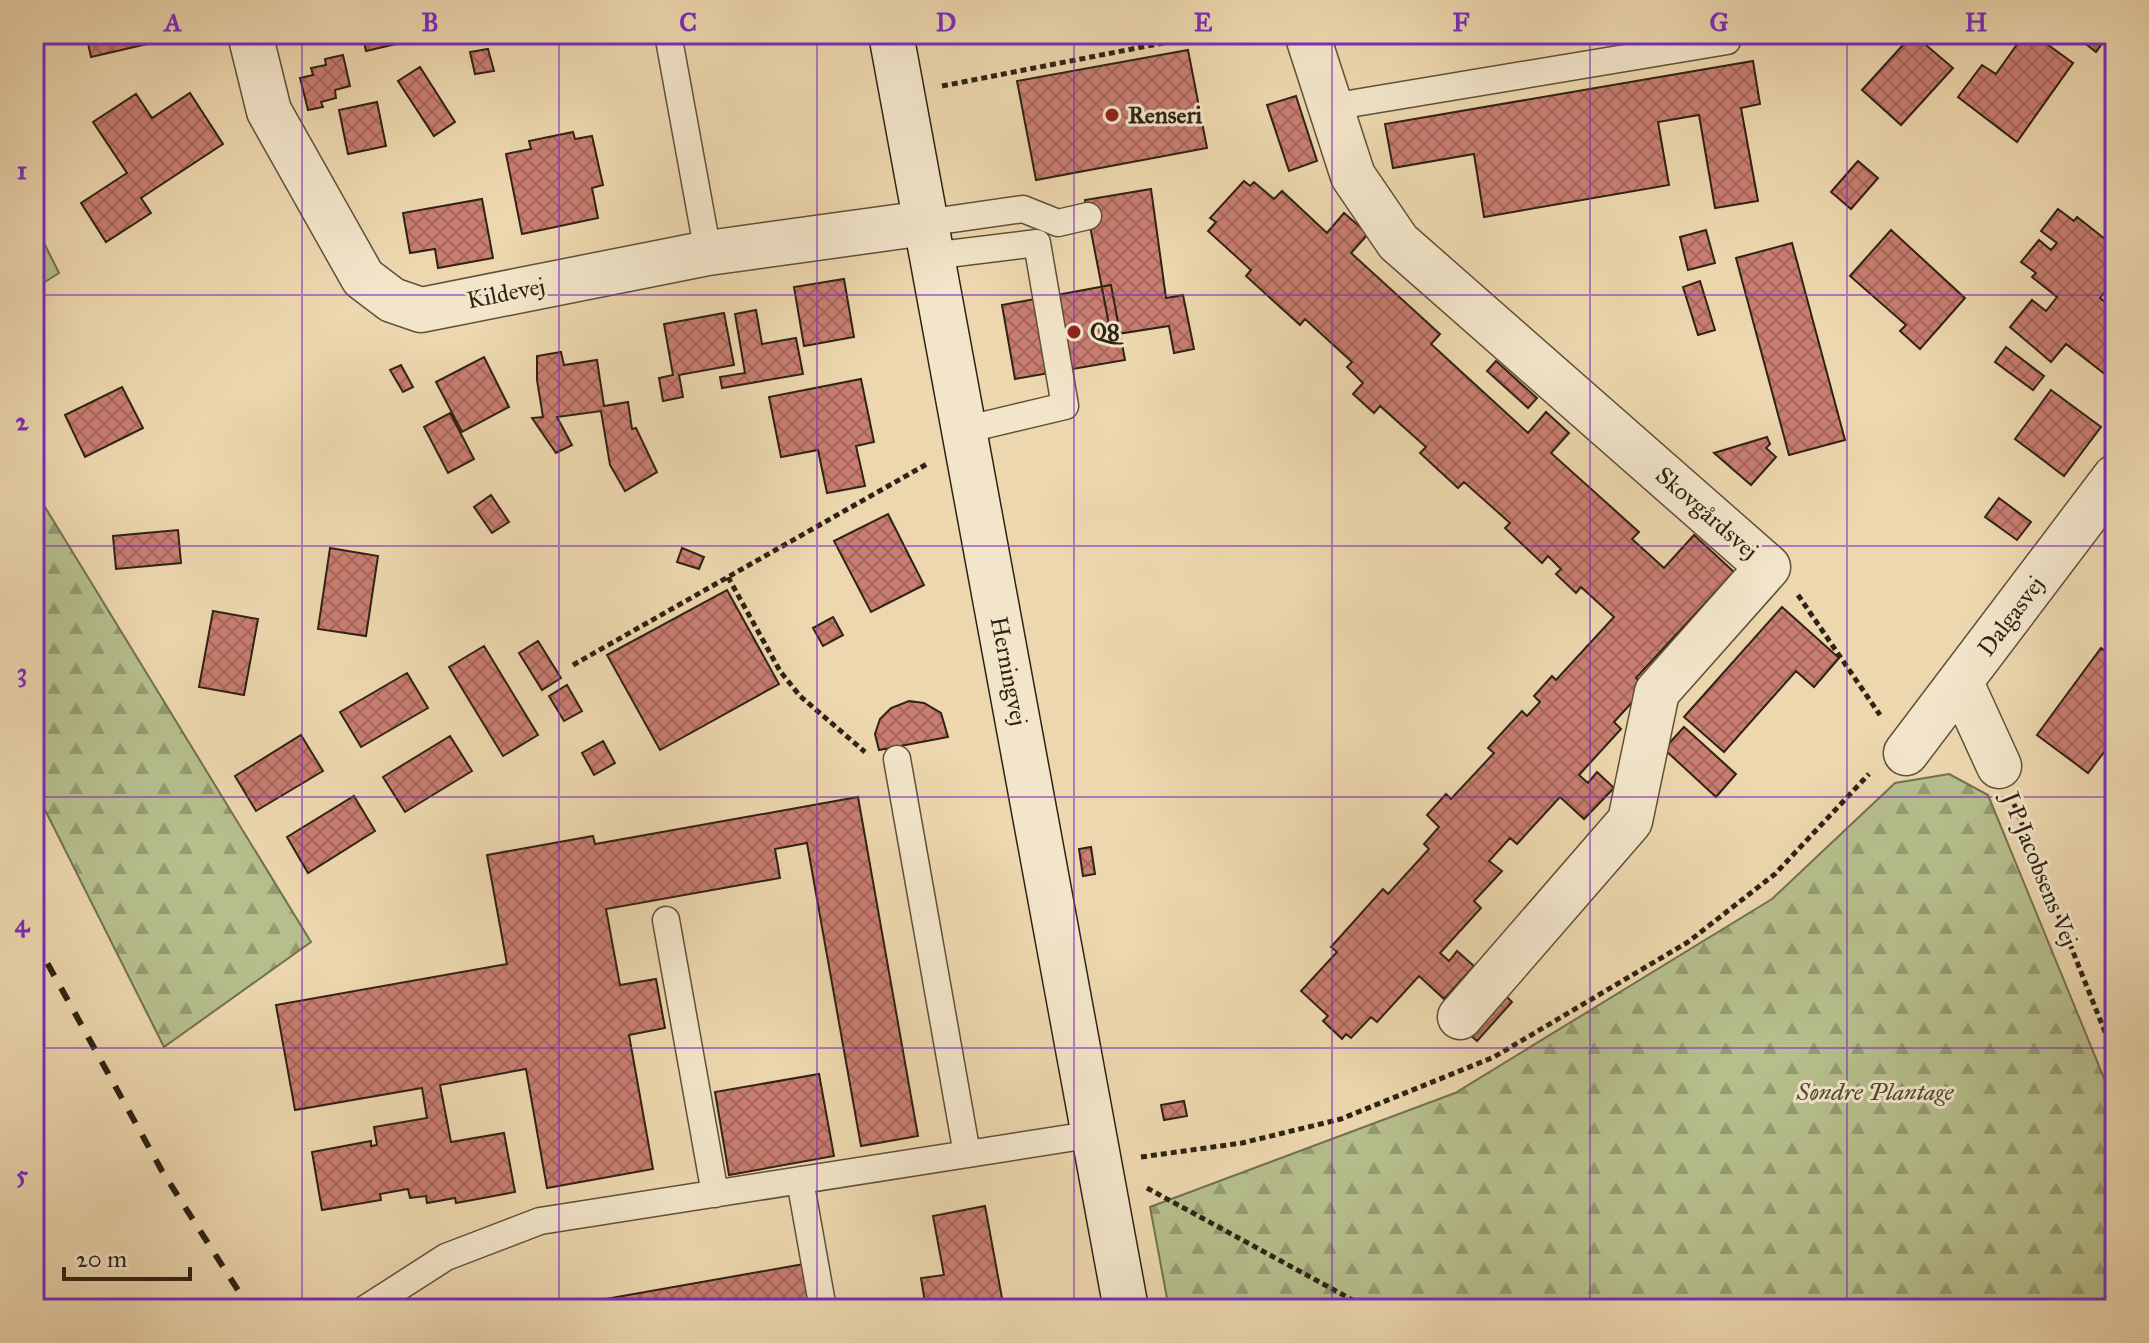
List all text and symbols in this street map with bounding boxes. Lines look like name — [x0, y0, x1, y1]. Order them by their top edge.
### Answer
text: A — [162, 6, 182, 38]
text: B — [421, 6, 439, 38]
text: C — [679, 6, 697, 38]
text: D — [936, 6, 956, 38]
text: E — [1194, 6, 1213, 38]
text: F — [1453, 6, 1470, 38]
text: G — [1709, 6, 1729, 38]
text: H — [1965, 6, 1988, 38]
place label: Renseri — [1128, 100, 1202, 130]
marker: Renseri — [1103, 106, 1121, 124]
text: 1 — [17, 154, 27, 186]
street label: Kildevej — [464, 271, 548, 315]
place label: Q8 — [1090, 317, 1124, 347]
marker: Q8 — [1065, 323, 1083, 341]
text: 2 — [16, 405, 30, 437]
street label: Skovgårdsvej — [1649, 460, 1765, 566]
street label: Dalgasvej — [1971, 570, 2051, 662]
street label: Herningvej — [984, 614, 1034, 728]
text: 3 — [17, 656, 27, 688]
street label: J P Jacobsens Vej — [1994, 785, 2085, 950]
text: 4 — [15, 907, 31, 939]
park label: Søndre Plantage — [1796, 1077, 1955, 1107]
text: 5 — [16, 1158, 29, 1190]
scale bar — [64, 1231, 190, 1281]
text: 20 m — [76, 1244, 127, 1274]

